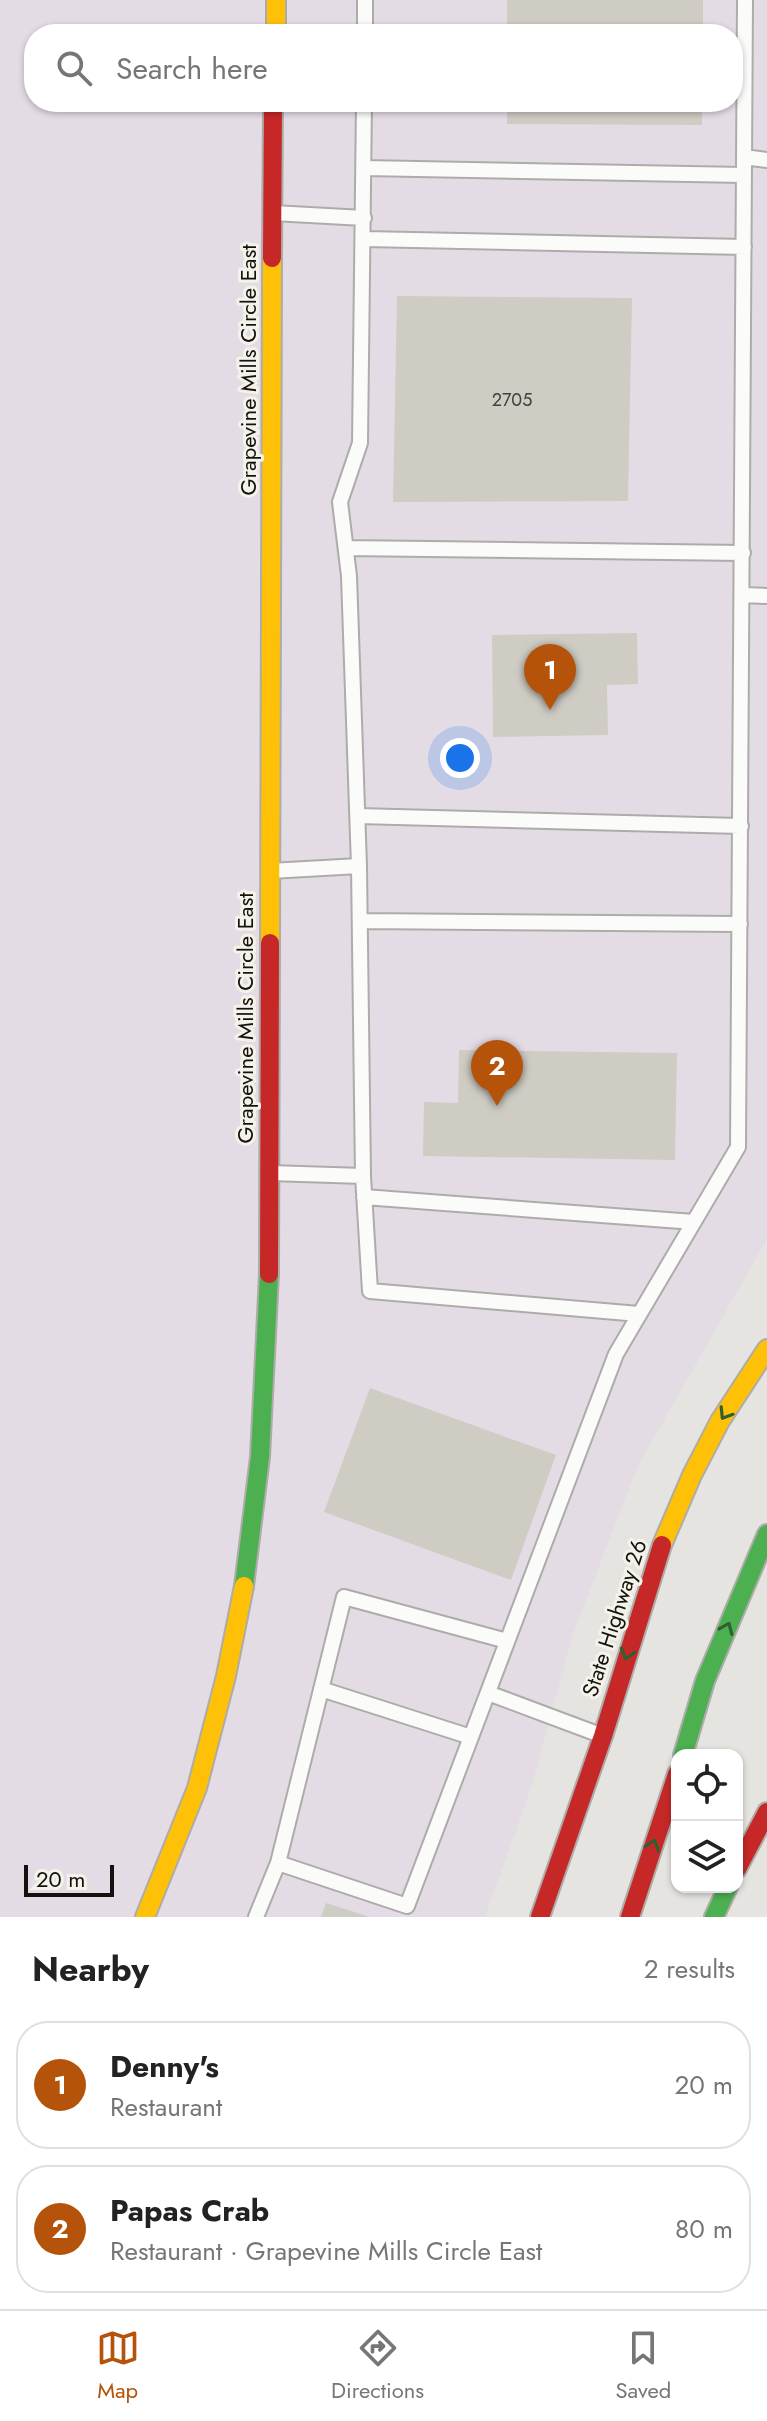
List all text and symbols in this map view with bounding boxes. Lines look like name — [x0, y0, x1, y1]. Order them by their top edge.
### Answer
search box — [24, 24, 743, 112]
icon: search — [52, 46, 96, 90]
text: Search here — [116, 47, 268, 90]
street label: Grapevine Mills Circle East — [232, 244, 264, 496]
house number: 2705 — [492, 387, 532, 413]
pin: 1 — [524, 644, 576, 710]
your location — [440, 738, 480, 778]
street label: Grapevine Mills Circle East — [229, 892, 261, 1144]
pin: 2 — [471, 1040, 523, 1106]
one-way arrow — [719, 1405, 734, 1420]
street label: State Highway 26 — [574, 1535, 654, 1701]
one-way arrow — [717, 1622, 733, 1637]
one-way arrow — [620, 1647, 636, 1661]
map controls — [671, 1749, 743, 1893]
button: locate — [671, 1749, 743, 1821]
button: layers — [671, 1821, 743, 1893]
one-way arrow — [643, 1839, 659, 1853]
scale bar — [24, 1861, 114, 1897]
text: 20 m — [36, 1863, 85, 1895]
text: Nearby — [32, 1945, 149, 1994]
text: 2 results — [644, 1950, 735, 1988]
text: Denny's — [110, 2045, 219, 2088]
text: 1 — [53, 2066, 67, 2104]
text: 20 m — [675, 2066, 733, 2104]
text: Restaurant — [110, 2088, 222, 2126]
text: Papas Crab — [110, 2189, 269, 2232]
text: 2 — [51, 2210, 69, 2248]
text: 80 m — [675, 2210, 733, 2248]
text: Restaurant · Grapevine Mills Circle East — [110, 2232, 542, 2270]
tab: Map — [96, 2326, 140, 2406]
tab: Directions — [331, 2326, 424, 2406]
tab: Saved — [616, 2326, 671, 2406]

